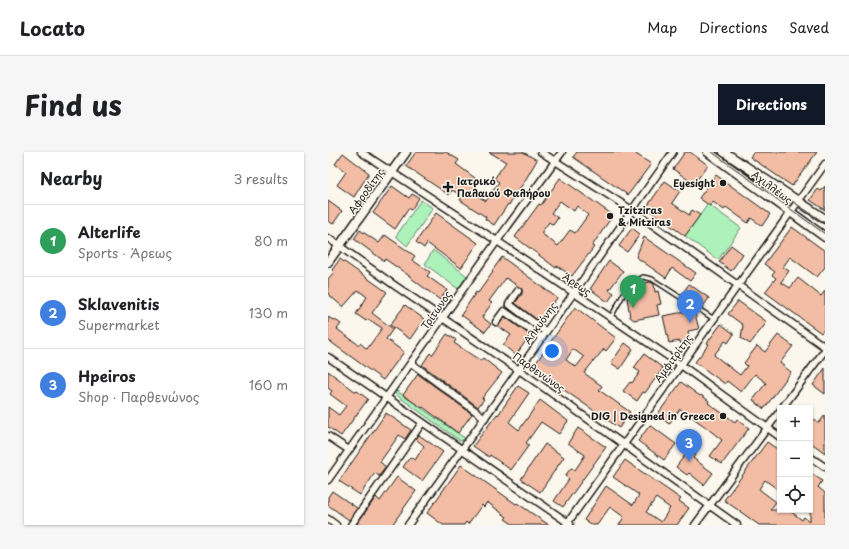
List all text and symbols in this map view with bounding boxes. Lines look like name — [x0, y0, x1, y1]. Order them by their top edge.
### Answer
text: Locato — [20, 14, 85, 42]
text: Map — [647, 17, 677, 38]
text: Directions — [699, 17, 767, 38]
text: Saved — [789, 17, 829, 38]
text: Find us — [24, 83, 122, 126]
button: Directions — [718, 84, 825, 125]
text: Nearby — [40, 165, 102, 191]
street label: Αφροδίτης — [344, 165, 387, 217]
street label: Αχιλλέως — [749, 166, 796, 207]
text: 3 results — [234, 169, 288, 188]
place label: Ιατρικό Παλαιού Φαλήρου — [457, 173, 550, 201]
place label: Eyesight — [673, 175, 715, 190]
marker: Eyesight — [718, 178, 728, 188]
marker: Ιατρικό Παλαιού Φαλήρου — [442, 181, 454, 193]
place label: Tzitziras & Mitziras — [618, 202, 671, 229]
marker: Tzitziras & Mitziras — [605, 211, 615, 221]
text: Alterlife — [78, 220, 141, 243]
text: 1 — [50, 231, 56, 250]
text: 80 m — [254, 231, 288, 250]
text: Sports · Άρεως — [78, 243, 172, 262]
street label: Άρεως — [560, 268, 595, 299]
pin: 1 — [620, 275, 646, 308]
street label: Τρίτωνος — [417, 287, 454, 332]
pin: 2 — [677, 290, 703, 323]
text: Sklavenitis — [78, 292, 159, 315]
street label: Αλκυόνης — [519, 299, 560, 347]
text: 2 — [48, 303, 58, 322]
text: 130 m — [249, 303, 288, 322]
text: Supermarket — [78, 315, 160, 334]
street label: Αμφιτρίτης — [650, 330, 695, 385]
your location — [542, 341, 562, 361]
street label: Παρθενώνος — [510, 348, 568, 395]
text: Hpeiros — [78, 364, 136, 387]
text: 3 — [49, 375, 57, 394]
text: 160 m — [249, 375, 288, 394]
text: Shop · Παρθενώνος — [78, 387, 199, 406]
map controls — [777, 405, 813, 513]
button: + — [777, 405, 813, 441]
place label: DIG | Designed in Greece — [591, 408, 716, 423]
marker: DIG | Designed in Greece — [718, 411, 728, 421]
pin: 3 — [676, 429, 702, 462]
button: − — [777, 441, 813, 477]
button: locate — [777, 477, 813, 513]

